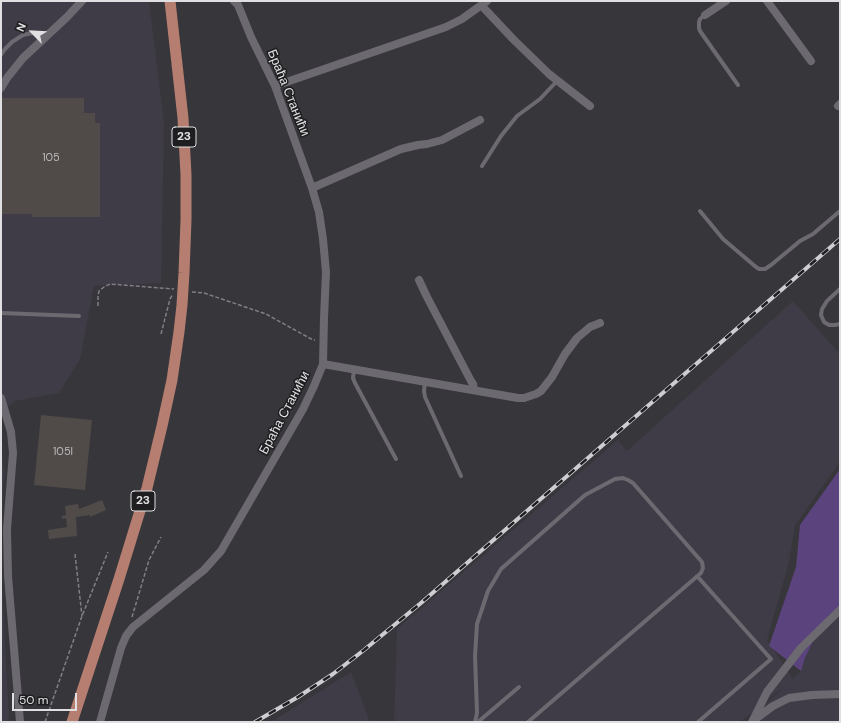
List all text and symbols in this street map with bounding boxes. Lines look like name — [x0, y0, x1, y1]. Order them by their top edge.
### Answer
north arrow — [12, 12, 52, 52]
text: N — [13, 21, 29, 34]
street label: Браћа Станићи — [263, 47, 313, 139]
road number: 23 — [172, 127, 196, 147]
house number: 105 — [42, 151, 60, 165]
street label: Браћа Станићи — [256, 369, 314, 457]
house number: 105l — [53, 445, 73, 459]
road number: 23 — [131, 491, 155, 511]
scale bar — [14, 685, 79, 711]
text: 50 m — [19, 692, 48, 708]

